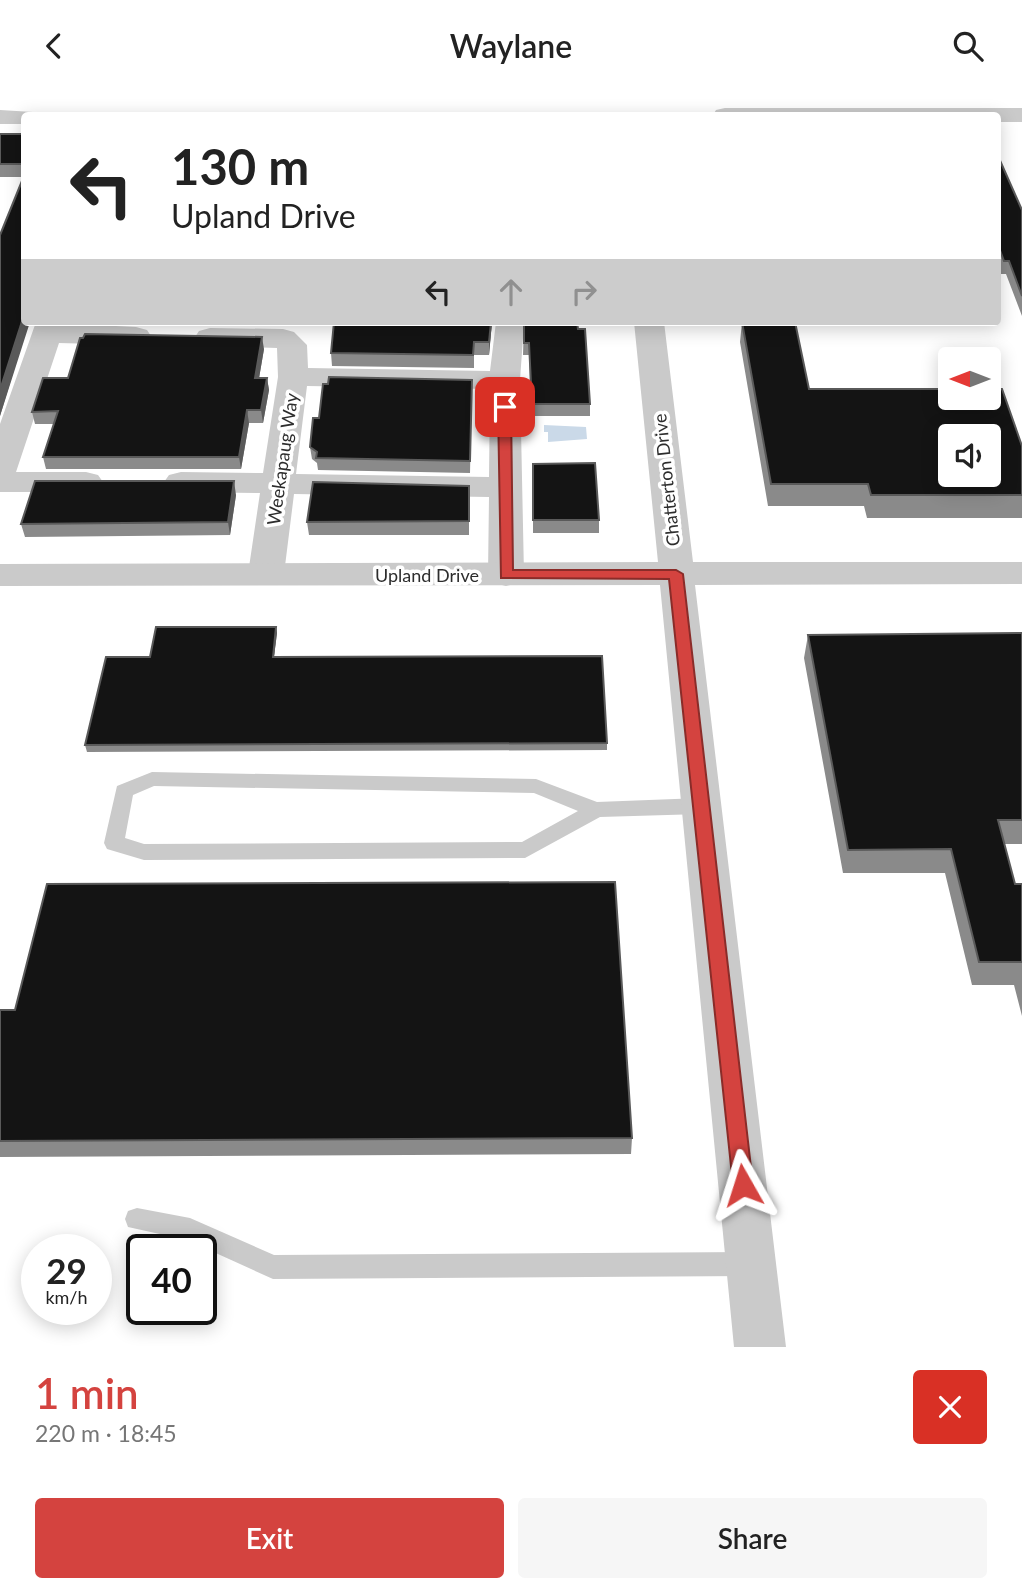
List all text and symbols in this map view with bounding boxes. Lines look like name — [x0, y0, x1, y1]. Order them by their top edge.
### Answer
text: Waylane — [450, 26, 572, 65]
icon: back — [35, 27, 73, 65]
icon: search — [949, 27, 987, 65]
text: 130 m — [171, 137, 309, 195]
icon: left — [56, 140, 147, 231]
text: Upland Drive — [171, 196, 356, 235]
icon: left — [419, 273, 457, 311]
icon: ahead — [492, 273, 530, 311]
icon: right — [565, 273, 603, 311]
north arrow — [938, 347, 1001, 409]
map controls — [938, 347, 1001, 487]
pin — [475, 377, 535, 437]
icon: arrive — [486, 388, 524, 426]
street label: Weekapaug Way — [262, 391, 302, 526]
street label: Chatterton Drive — [648, 413, 684, 547]
button: sound — [938, 424, 1001, 487]
street label: Upland Drive — [375, 564, 479, 586]
position arrow — [706, 1148, 780, 1222]
speed limit sign: 40 — [126, 1234, 217, 1325]
text: 29 — [46, 1249, 87, 1291]
text: km/h — [45, 1286, 88, 1308]
text: 1 min — [35, 1368, 139, 1418]
button: close — [913, 1370, 987, 1444]
text: 220 m · 18:45 — [35, 1419, 177, 1447]
button: Exit — [35, 1498, 504, 1578]
button: Share — [518, 1498, 987, 1578]

